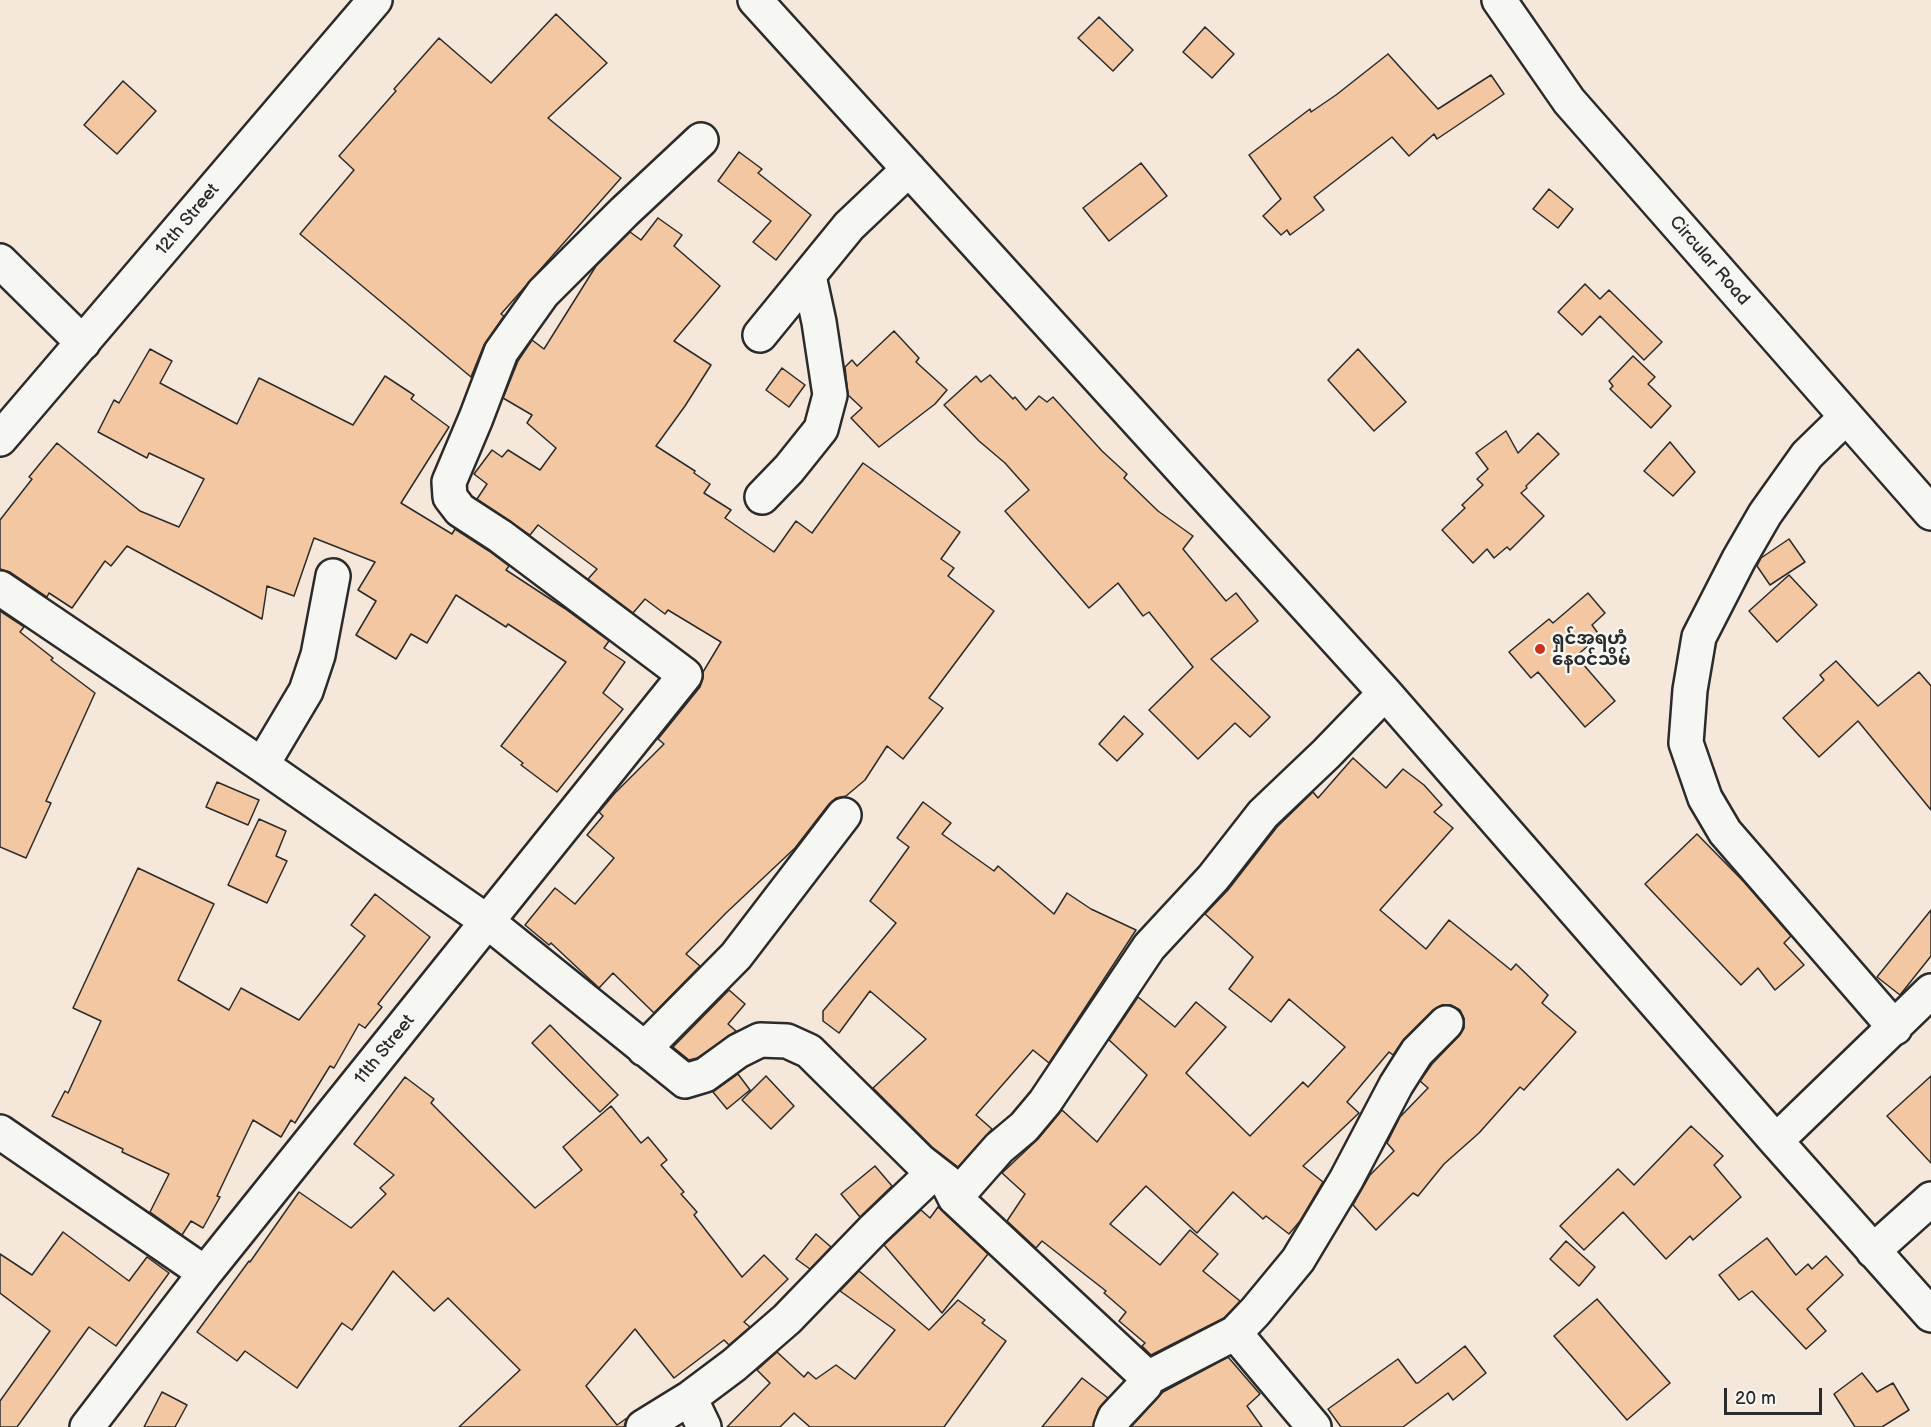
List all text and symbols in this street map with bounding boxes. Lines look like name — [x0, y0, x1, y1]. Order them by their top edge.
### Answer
street label: 12th Street — [152, 180, 224, 260]
street label: Circular Road — [1664, 212, 1754, 310]
place label: ရှင်အရဟံ နေဝင်သိမ် — [1552, 628, 1631, 670]
marker: ရှင်အရဟံ နေဝင်သိမ် — [1533, 642, 1547, 656]
street label: 11th Street — [350, 1011, 420, 1089]
scale bar — [1727, 1376, 1824, 1414]
text: 20 m — [1735, 1388, 1776, 1409]

